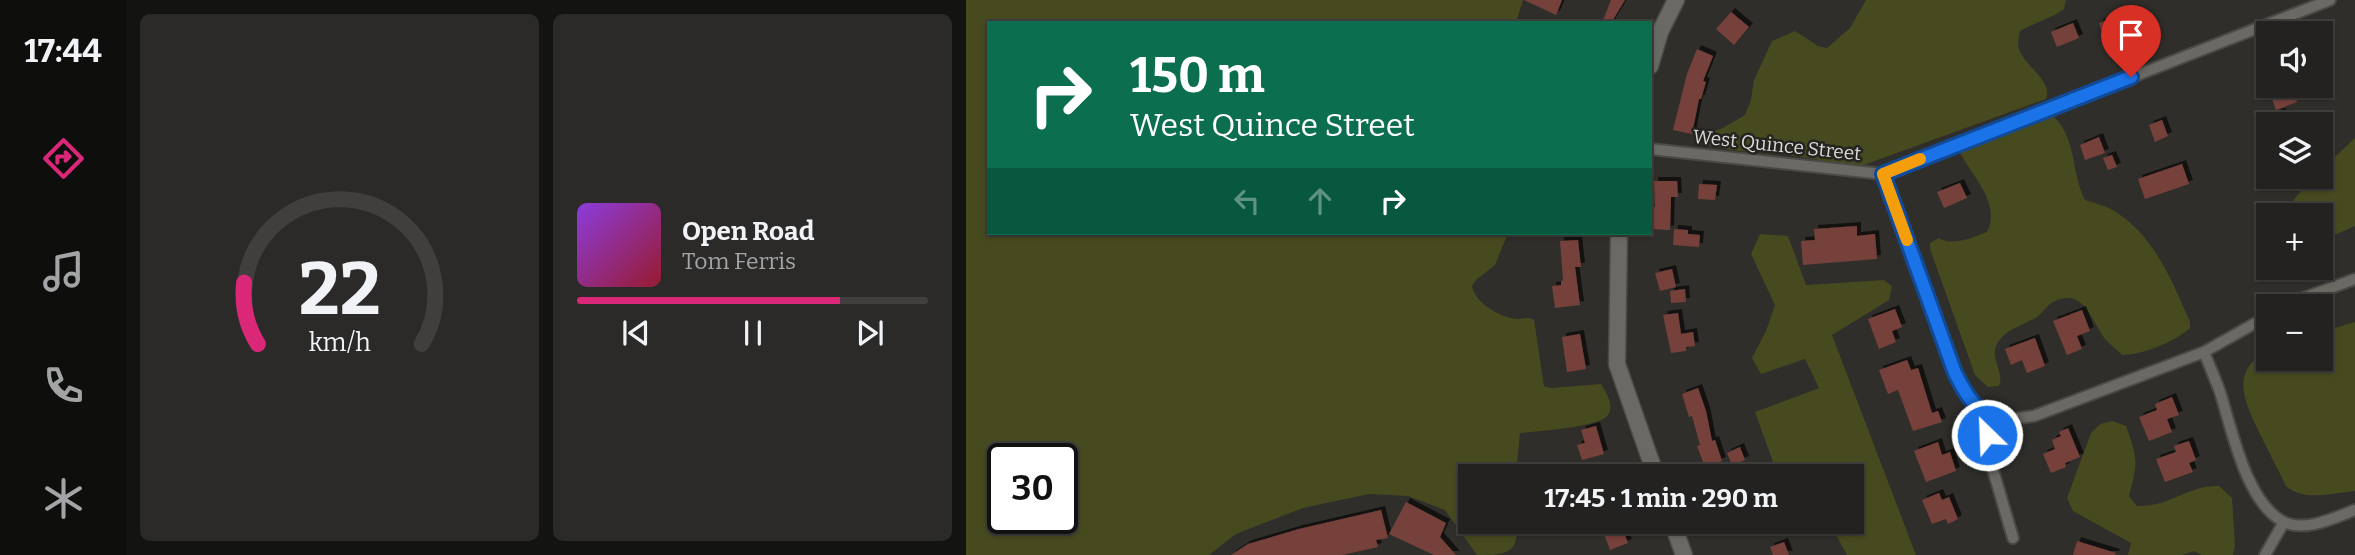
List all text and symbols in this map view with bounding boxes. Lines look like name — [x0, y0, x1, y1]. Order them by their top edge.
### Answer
pin — [2101, 5, 2161, 77]
icon: arrive — [2112, 16, 2150, 54]
map controls — [2256, 21, 2333, 371]
button: sound — [2256, 21, 2333, 98]
text: 17:44 — [24, 32, 102, 70]
text: 150 m — [1130, 46, 1265, 105]
icon: right — [1015, 49, 1106, 140]
text: West Quince Street — [1130, 106, 1415, 144]
button: layers — [2256, 112, 2333, 189]
street label: West Quince Street — [1692, 125, 1862, 165]
icon: directions — [39, 134, 88, 183]
icon: left — [1228, 182, 1266, 220]
icon: ahead — [1301, 182, 1339, 220]
icon: right — [1374, 182, 1412, 220]
button: + — [2256, 203, 2333, 280]
text: Open Road — [682, 216, 814, 247]
text: 22 — [299, 246, 380, 333]
icon: music — [39, 247, 88, 296]
text: Tom Ferris — [682, 247, 796, 275]
button: − — [2256, 294, 2333, 371]
icon: previous — [617, 314, 655, 352]
icon: pause — [734, 314, 772, 352]
icon: next — [851, 314, 889, 352]
text: km/h — [309, 327, 371, 357]
icon: phone — [39, 361, 88, 410]
position arrow — [1950, 398, 2024, 472]
speed limit sign: 30 — [987, 443, 1078, 534]
icon: climate — [39, 474, 88, 523]
text: 17:45 · 1 min · 290 m — [1544, 483, 1778, 514]

